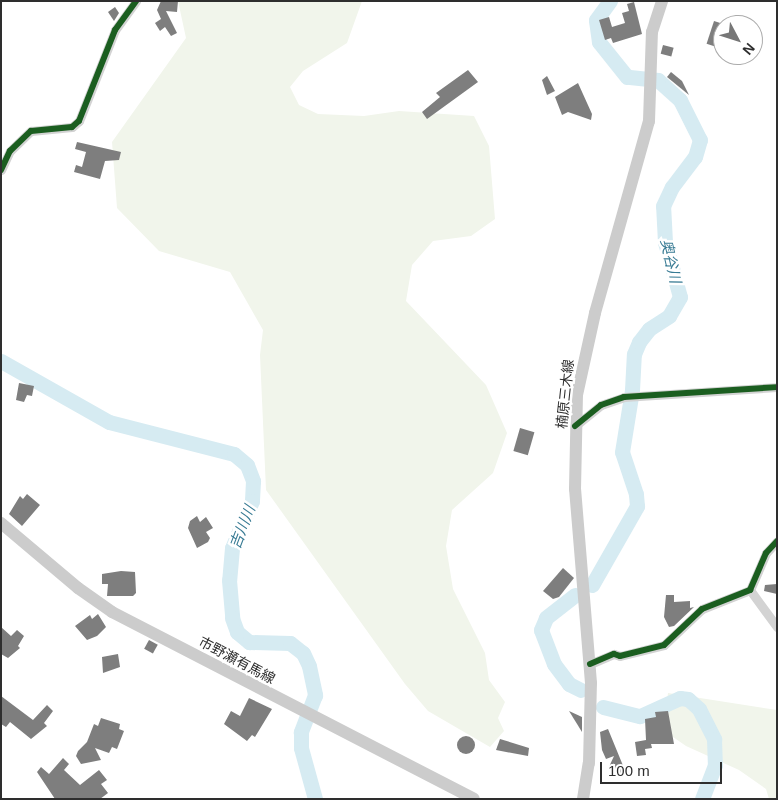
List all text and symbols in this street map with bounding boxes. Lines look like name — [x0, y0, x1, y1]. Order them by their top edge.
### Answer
north arrow — [713, 15, 763, 65]
text: N — [739, 40, 758, 58]
water label: 奥谷川 — [657, 237, 685, 285]
street label: 楠原三木線 — [553, 358, 577, 430]
water label: 吉川川 — [226, 503, 258, 551]
street label: 市野瀬有馬線 — [196, 633, 278, 687]
scale bar — [603, 752, 726, 784]
text: 100 m — [608, 762, 650, 779]

